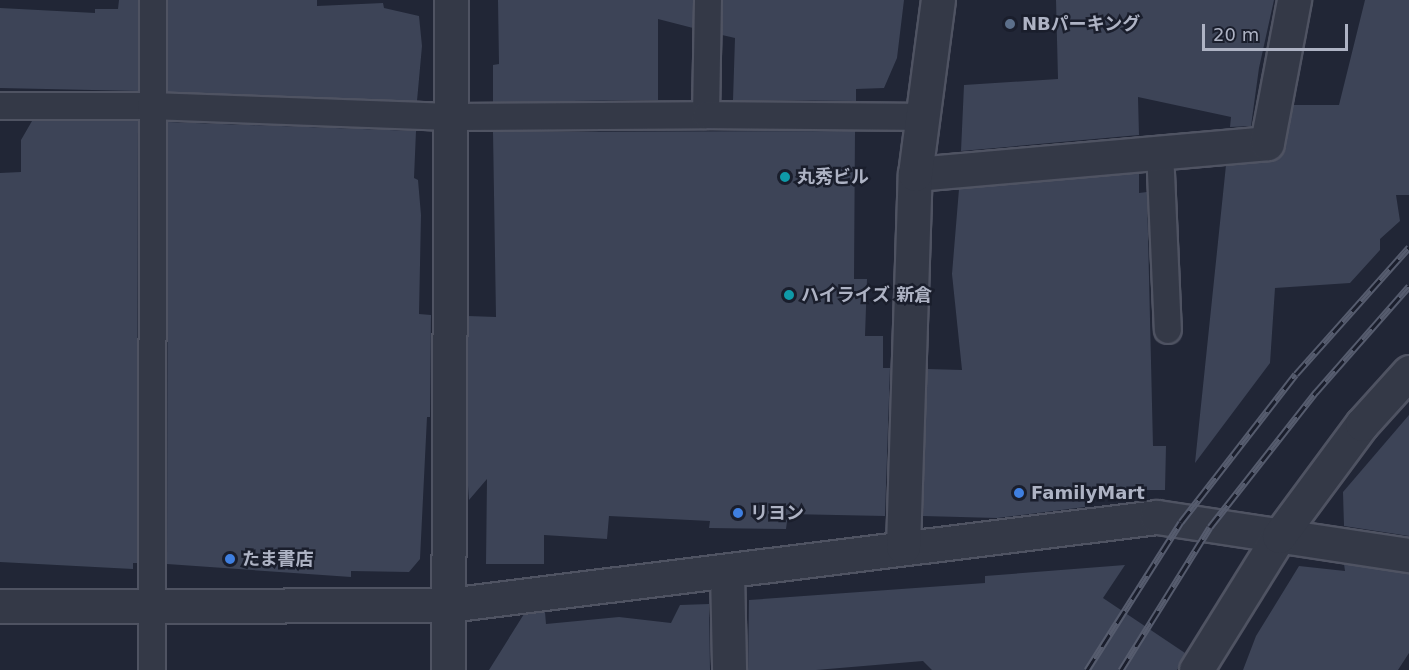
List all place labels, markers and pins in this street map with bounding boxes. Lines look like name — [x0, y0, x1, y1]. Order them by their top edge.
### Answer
place label: NBパーキング — [1022, 13, 1141, 35]
marker: NBパーキング — [1003, 17, 1017, 31]
place label: 丸秀ビル — [797, 166, 869, 188]
marker: 丸秀ビル — [778, 170, 792, 184]
place label: ハイライズ 新倉 — [801, 284, 933, 306]
marker: ハイライズ 新倉 — [782, 288, 796, 302]
place label: FamilyMart — [1031, 482, 1145, 504]
marker: FamilyMart — [1012, 486, 1026, 500]
place label: リヨン — [750, 502, 804, 524]
marker: リヨン — [731, 506, 745, 520]
place label: たま書店 — [242, 548, 314, 570]
marker: たま書店 — [223, 552, 237, 566]

